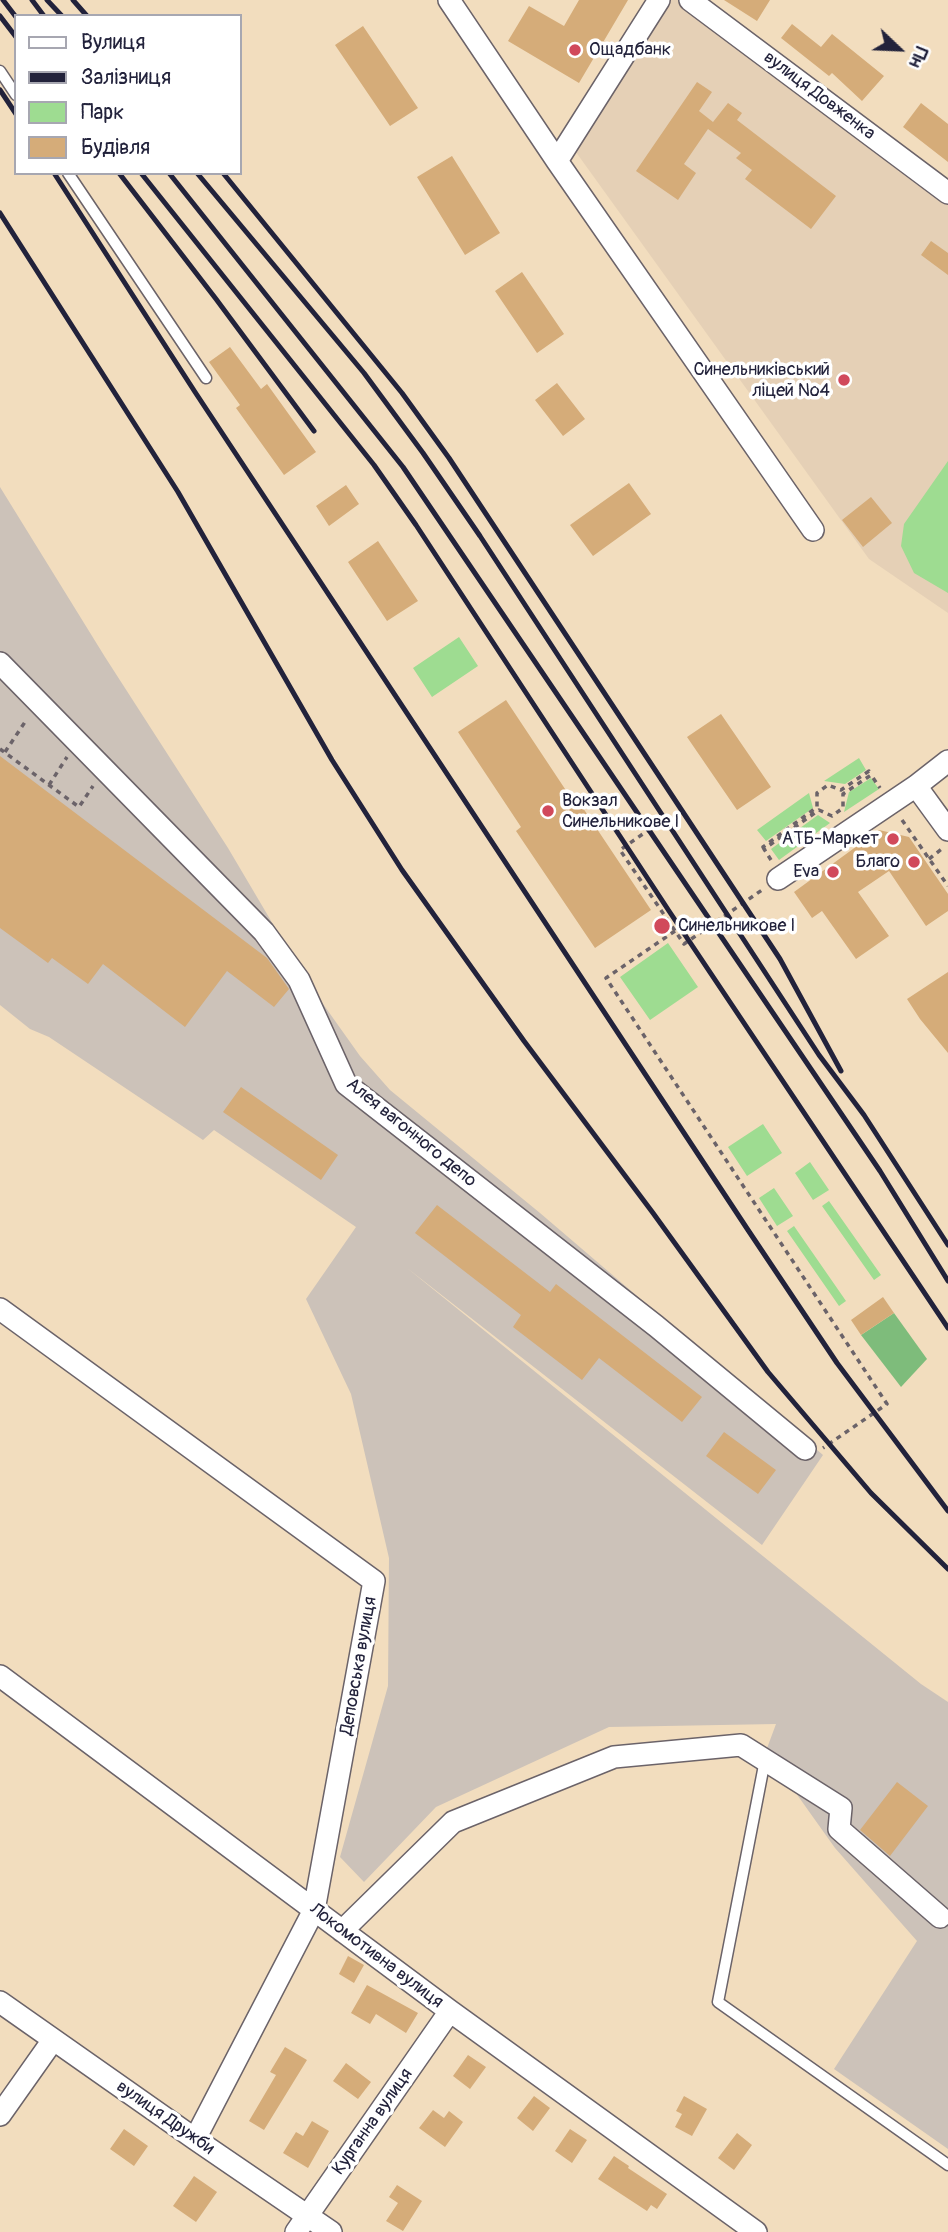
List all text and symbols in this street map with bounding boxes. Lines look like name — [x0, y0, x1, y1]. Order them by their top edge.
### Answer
legend — [14, 14, 242, 175]
north arrow — [864, 14, 934, 84]
text: Вулиця — [81, 29, 145, 56]
place label: Ощадбанк — [589, 39, 671, 61]
marker: Ощадбанк — [567, 42, 583, 58]
text: Пн — [903, 43, 933, 72]
street label: вулиця Довженка — [759, 47, 879, 145]
text: Залізниця — [81, 64, 171, 91]
text: Парк — [81, 99, 124, 126]
text: Будівля — [81, 134, 150, 161]
place label: Синельниківський ліцей №4 — [694, 359, 830, 402]
marker: Синельниківський ліцей №4 — [836, 372, 852, 388]
place label: Вокзал Синельникове І — [562, 790, 679, 832]
marker: Вокзал Синельникове І — [540, 803, 556, 819]
place label: АТБ-Маркет — [782, 828, 879, 850]
marker: АТБ-Маркет — [885, 831, 901, 847]
place label: Благо — [856, 851, 900, 873]
marker: Благо — [906, 854, 922, 870]
place label: Eva — [793, 861, 819, 883]
marker: Eva — [825, 864, 841, 880]
place label: Синельникове І — [678, 915, 795, 937]
marker: Синельникове І — [652, 916, 672, 936]
street label: Алея вагонного депо — [342, 1074, 480, 1192]
street label: Деповська вулиця — [336, 1595, 382, 1737]
street label: Локомотивна вулиця — [305, 1899, 447, 2013]
street label: Курганна вулиця — [328, 2065, 418, 2179]
street label: вулиця Дружби — [112, 2076, 218, 2160]

